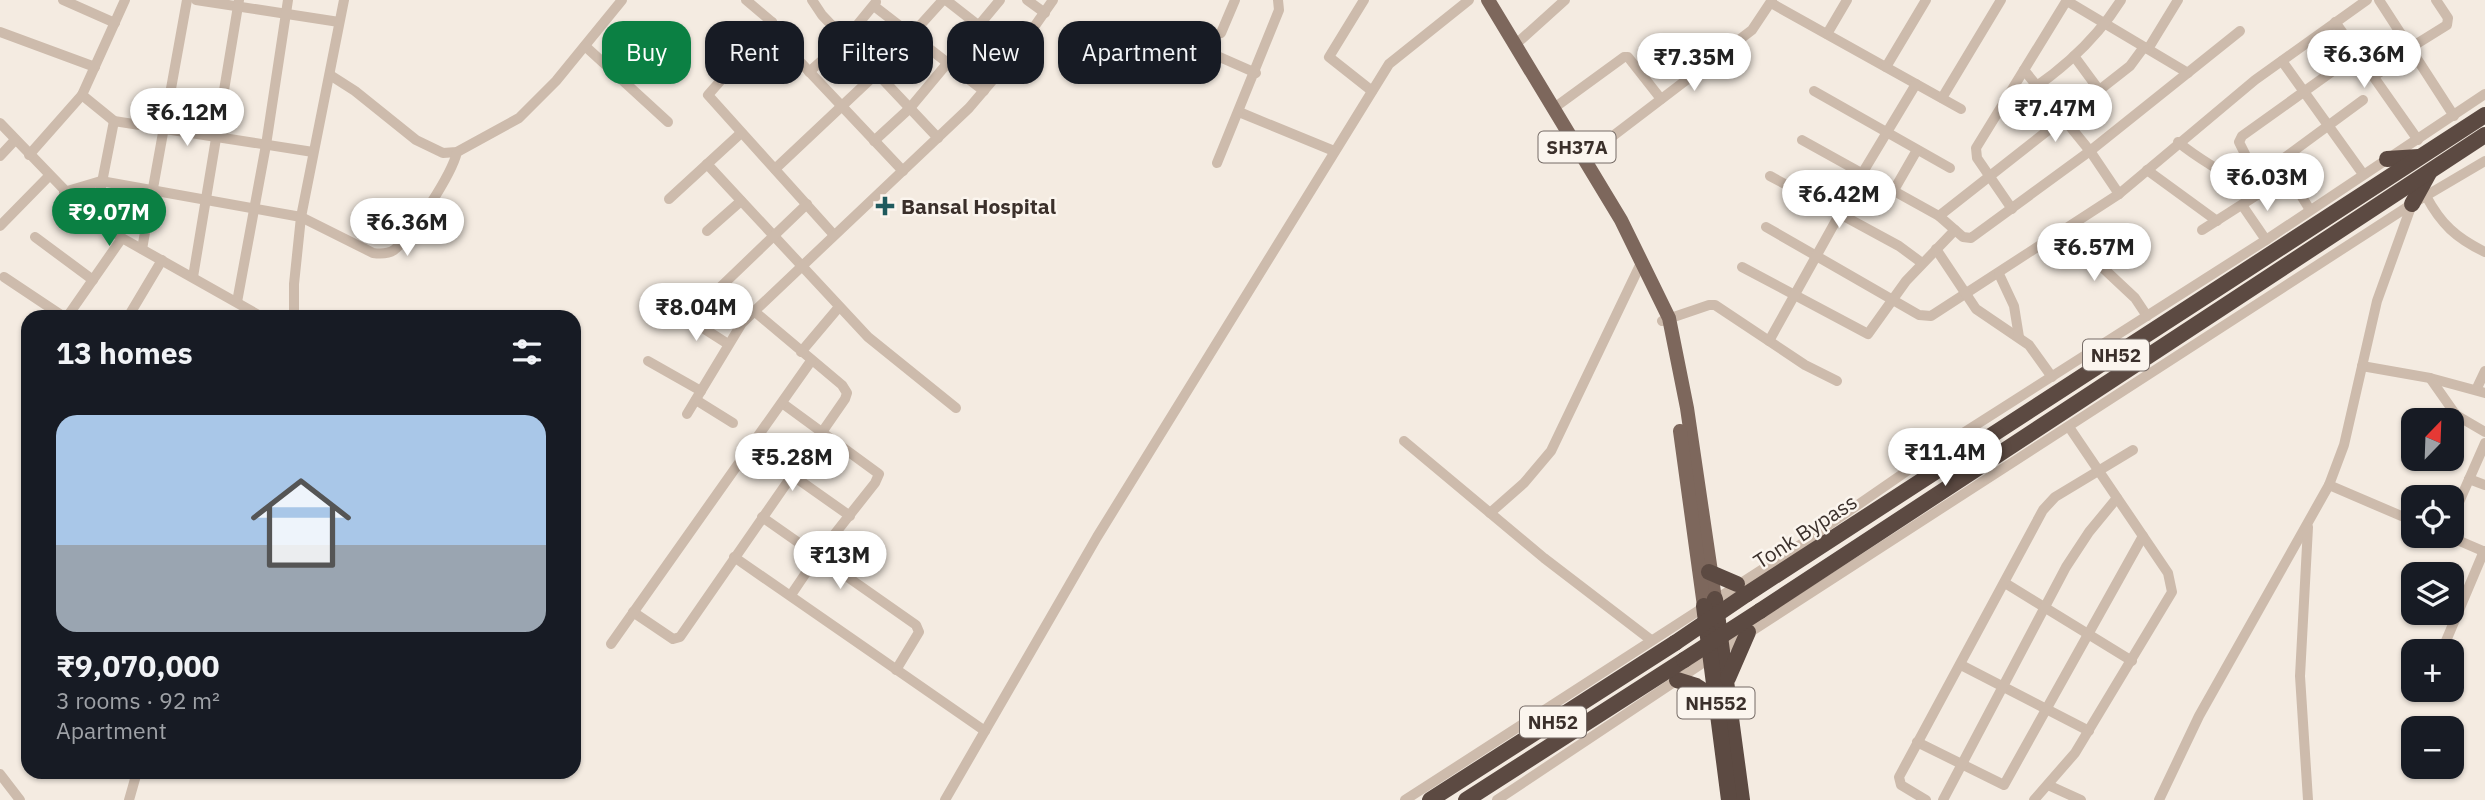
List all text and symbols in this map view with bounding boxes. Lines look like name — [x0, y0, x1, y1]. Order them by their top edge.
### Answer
chip: Buy — [602, 21, 691, 84]
chip: Rent — [705, 21, 804, 84]
chip: Filters — [818, 21, 933, 84]
chip: New — [947, 21, 1044, 84]
chip: Apartment — [1058, 21, 1221, 84]
pin: ₹6.36M — [2307, 31, 2421, 90]
pin: ₹7.35M — [1637, 34, 1751, 93]
text: ₹6.36M — [2323, 38, 2405, 68]
text: ₹7.35M — [1653, 41, 1735, 71]
pin: ₹7.47M — [1998, 85, 2112, 144]
pin: ₹6.12M — [130, 88, 244, 148]
text: ₹7.47M — [2014, 92, 2096, 122]
text: ₹6.12M — [146, 96, 228, 126]
road number: SH37A — [1538, 132, 1616, 162]
pin: ₹6.03M — [2210, 154, 2324, 213]
text: ₹6.03M — [2226, 161, 2308, 191]
pin: ₹6.42M — [1782, 170, 1896, 230]
text: ₹6.42M — [1798, 178, 1880, 208]
pin: ₹9.07M — [52, 188, 166, 248]
place label: Bansal Hospital — [901, 192, 1056, 220]
text: ₹9.07M — [68, 196, 150, 226]
marker: Bansal Hospital — [875, 196, 895, 216]
pin: ₹6.36M — [350, 198, 464, 258]
text: ₹6.36M — [366, 206, 448, 236]
pin: ₹6.57M — [2037, 224, 2151, 283]
text: ₹6.57M — [2053, 231, 2135, 261]
pin: ₹8.04M — [639, 284, 753, 343]
text: ₹8.04M — [655, 291, 737, 321]
text: 13 homes — [56, 333, 193, 372]
icon: filters — [508, 333, 546, 371]
road number: NH52 — [2083, 340, 2149, 370]
north arrow — [2401, 408, 2464, 471]
map controls — [2401, 408, 2464, 779]
pin: ₹11.4M — [1888, 428, 2002, 488]
pin: ₹5.28M — [735, 434, 849, 493]
text: ₹11.4M — [1904, 436, 1986, 466]
text: ₹5.28M — [751, 441, 833, 471]
icon: home — [238, 460, 364, 586]
button: locate — [2401, 485, 2464, 548]
street label: Tonk Bypass — [1748, 487, 1862, 575]
pin: ₹13M — [799, 532, 881, 591]
text: ₹13M — [810, 539, 870, 569]
button: layers — [2401, 562, 2464, 625]
button: + — [2401, 639, 2464, 702]
text: ₹9,070,000 — [56, 646, 219, 685]
text: 3 rooms · 92 m² — [56, 685, 220, 715]
road number: NH552 — [1678, 688, 1754, 718]
road number: NH52 — [1520, 706, 1586, 737]
text: Apartment — [56, 715, 167, 745]
button: − — [2401, 716, 2464, 779]

